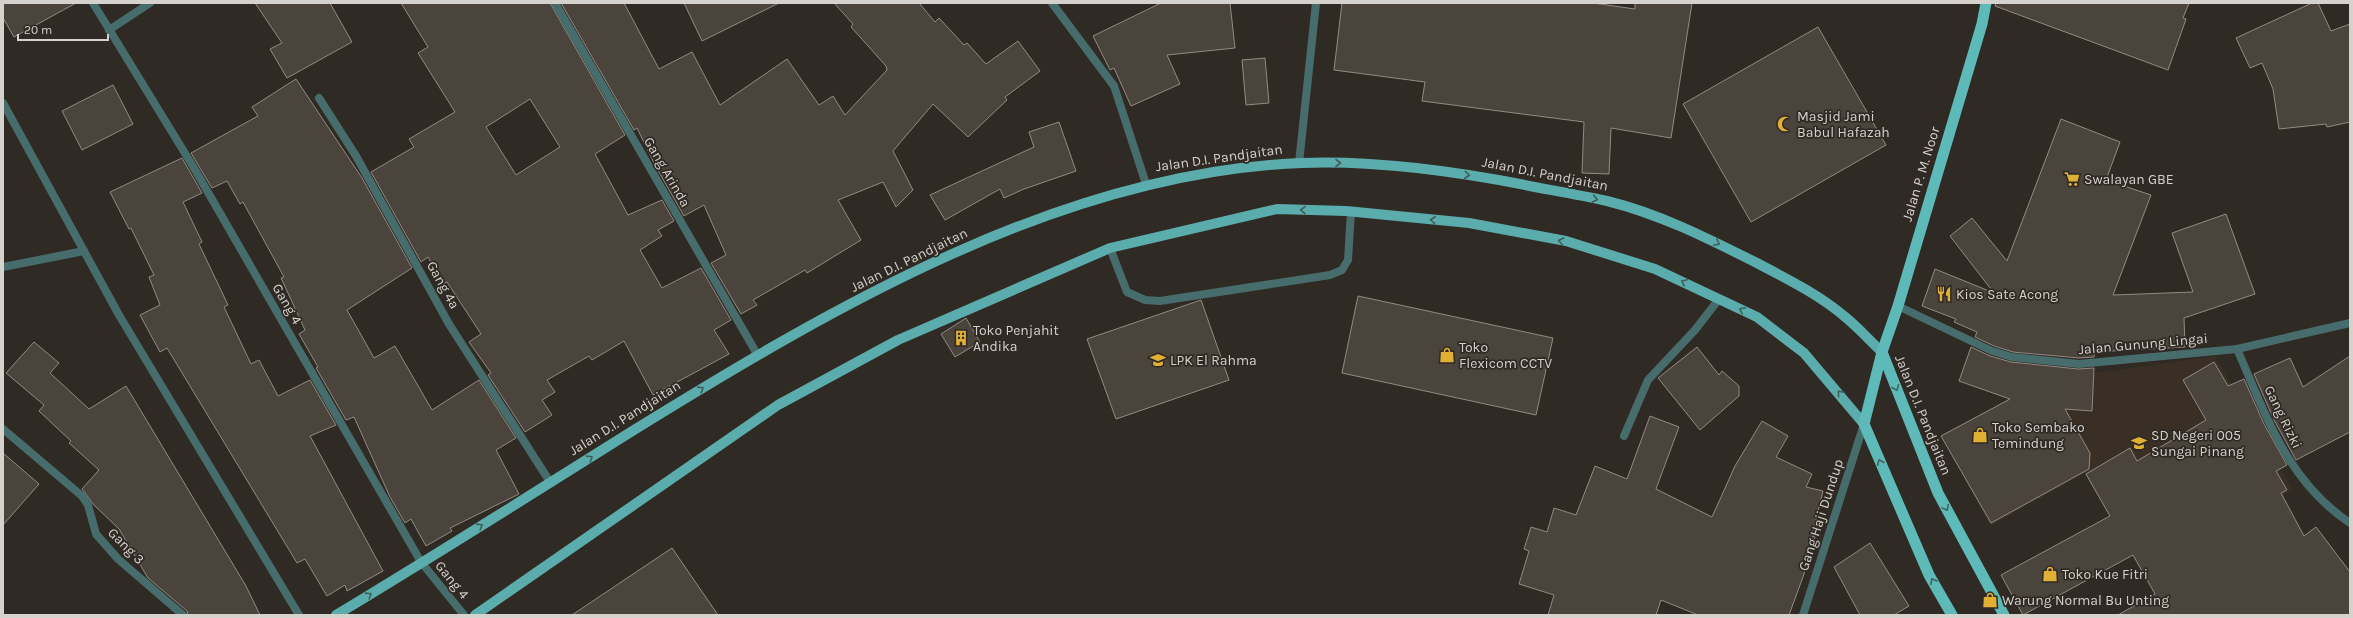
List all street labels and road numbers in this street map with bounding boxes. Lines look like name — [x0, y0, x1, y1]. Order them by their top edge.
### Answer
street label: Jalan P. M. Noor — [1899, 124, 1944, 223]
street label: Gang Arinda — [640, 134, 694, 210]
street label: Jalan D.I. Pandjaitan — [1154, 141, 1284, 175]
street label: Jalan D.I. Pandjaitan — [1480, 153, 1610, 195]
street label: Jalan D.I. Pandjaitan — [848, 224, 970, 296]
street label: Gang 4a — [423, 258, 463, 312]
street label: Gang 4 — [269, 281, 306, 328]
street label: Jalan Gunung Lingai — [2078, 330, 2208, 358]
street label: Jalan D.I. Pandjaitan — [1891, 352, 1955, 478]
street label: Jalan D.I. Pandjaitan — [566, 377, 684, 459]
street label: Gang Rizki — [2260, 383, 2306, 451]
street label: Gang Haji Dundup — [1795, 457, 1847, 573]
street label: Gang 3 — [104, 524, 148, 568]
street label: Gang 4 — [431, 557, 473, 603]

